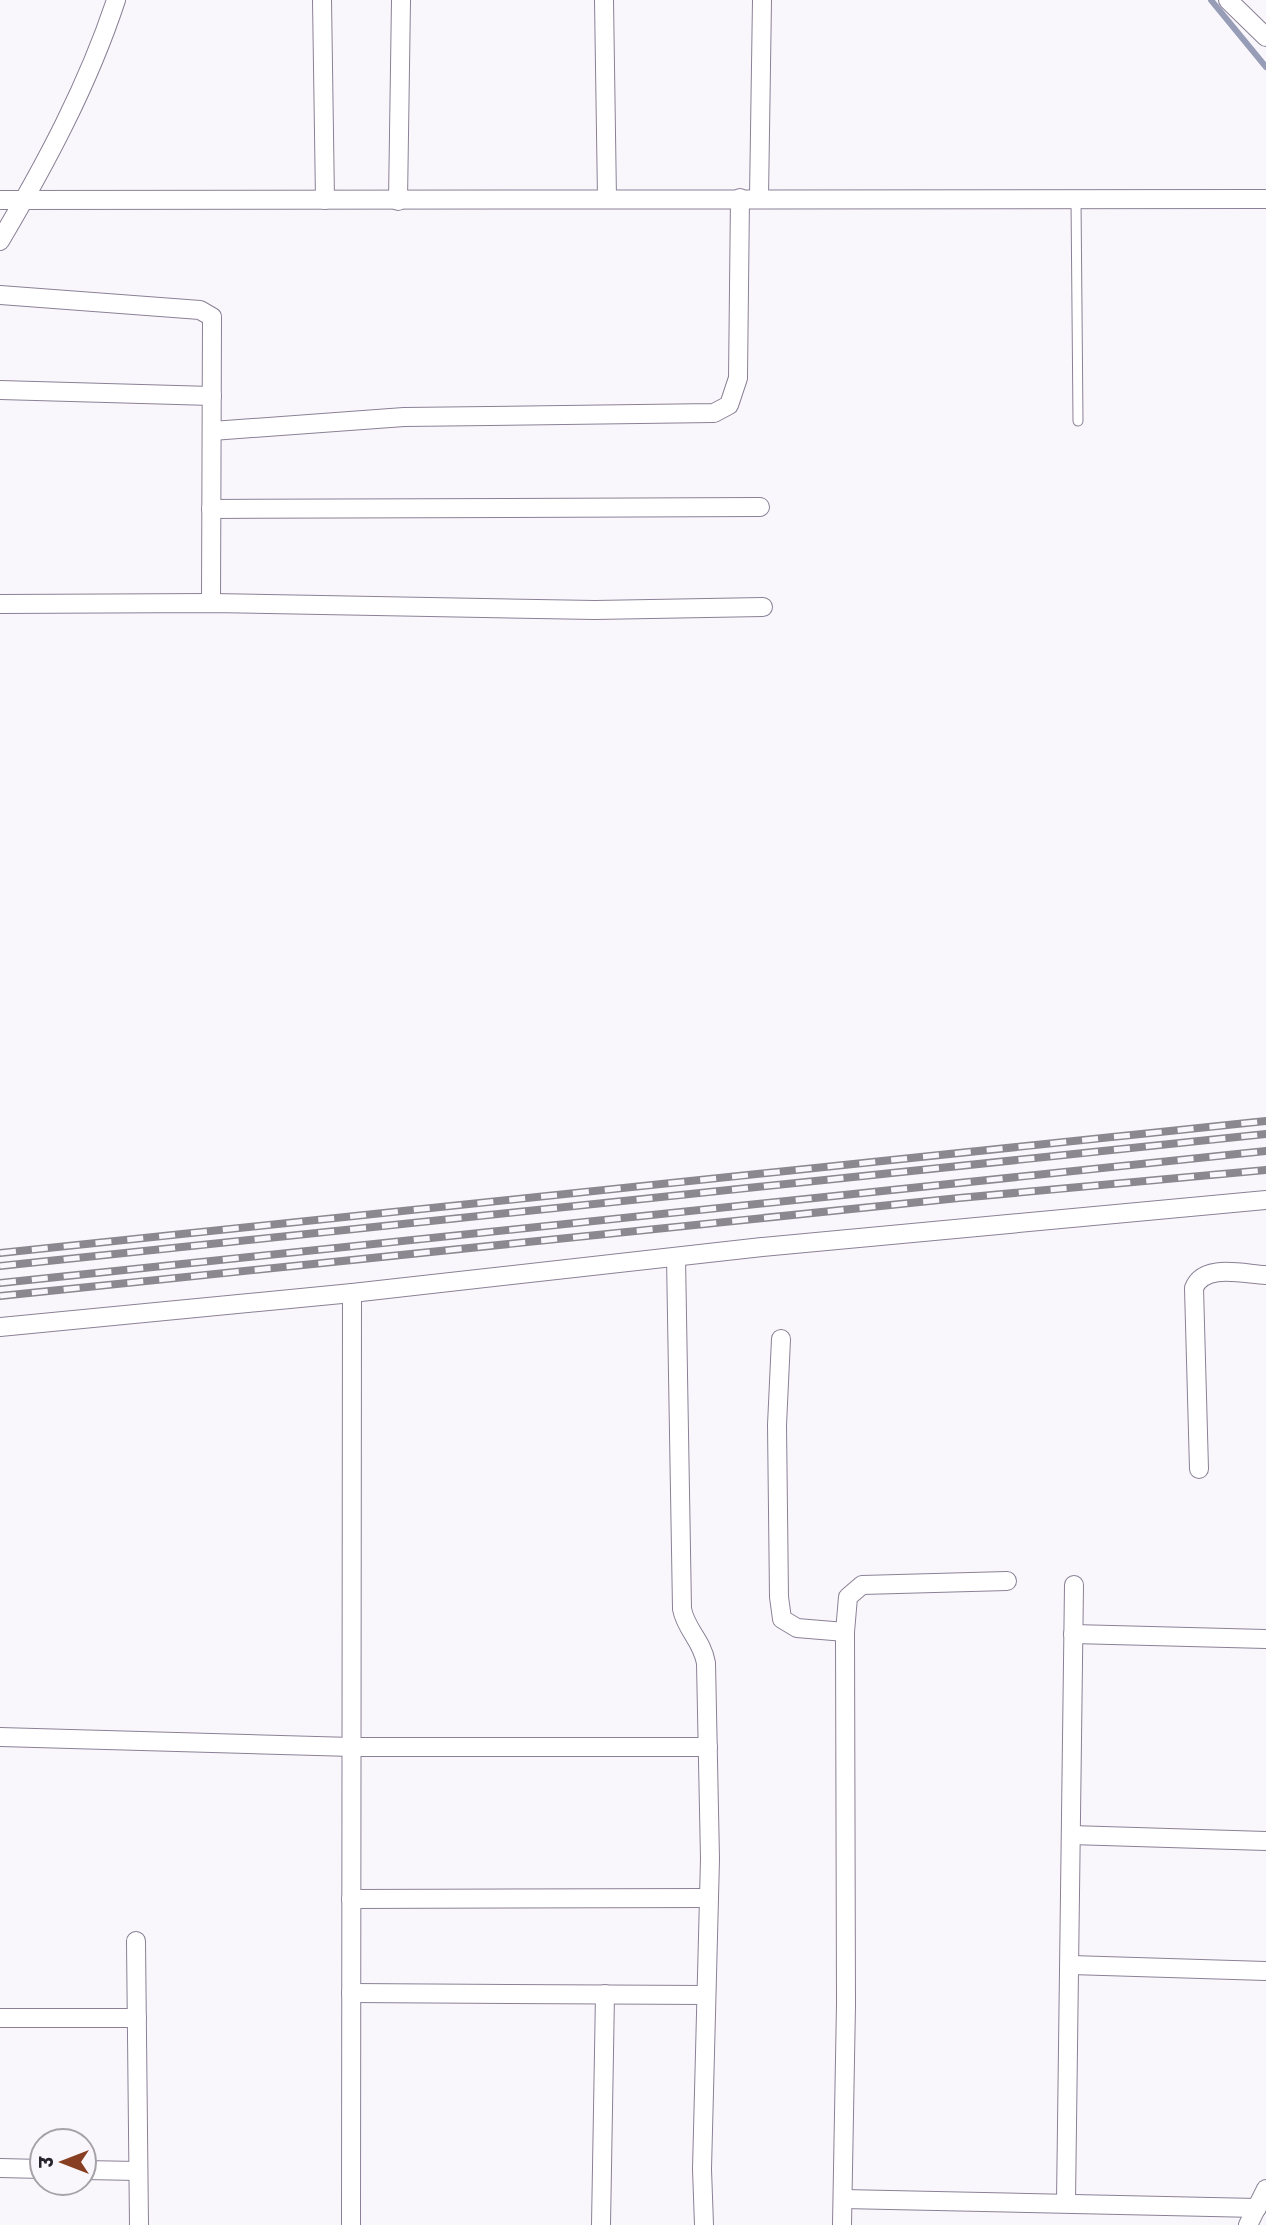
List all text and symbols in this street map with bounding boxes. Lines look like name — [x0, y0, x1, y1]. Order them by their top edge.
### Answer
north arrow — [28, 2127, 98, 2197]
text: उ — [33, 2155, 60, 2168]

